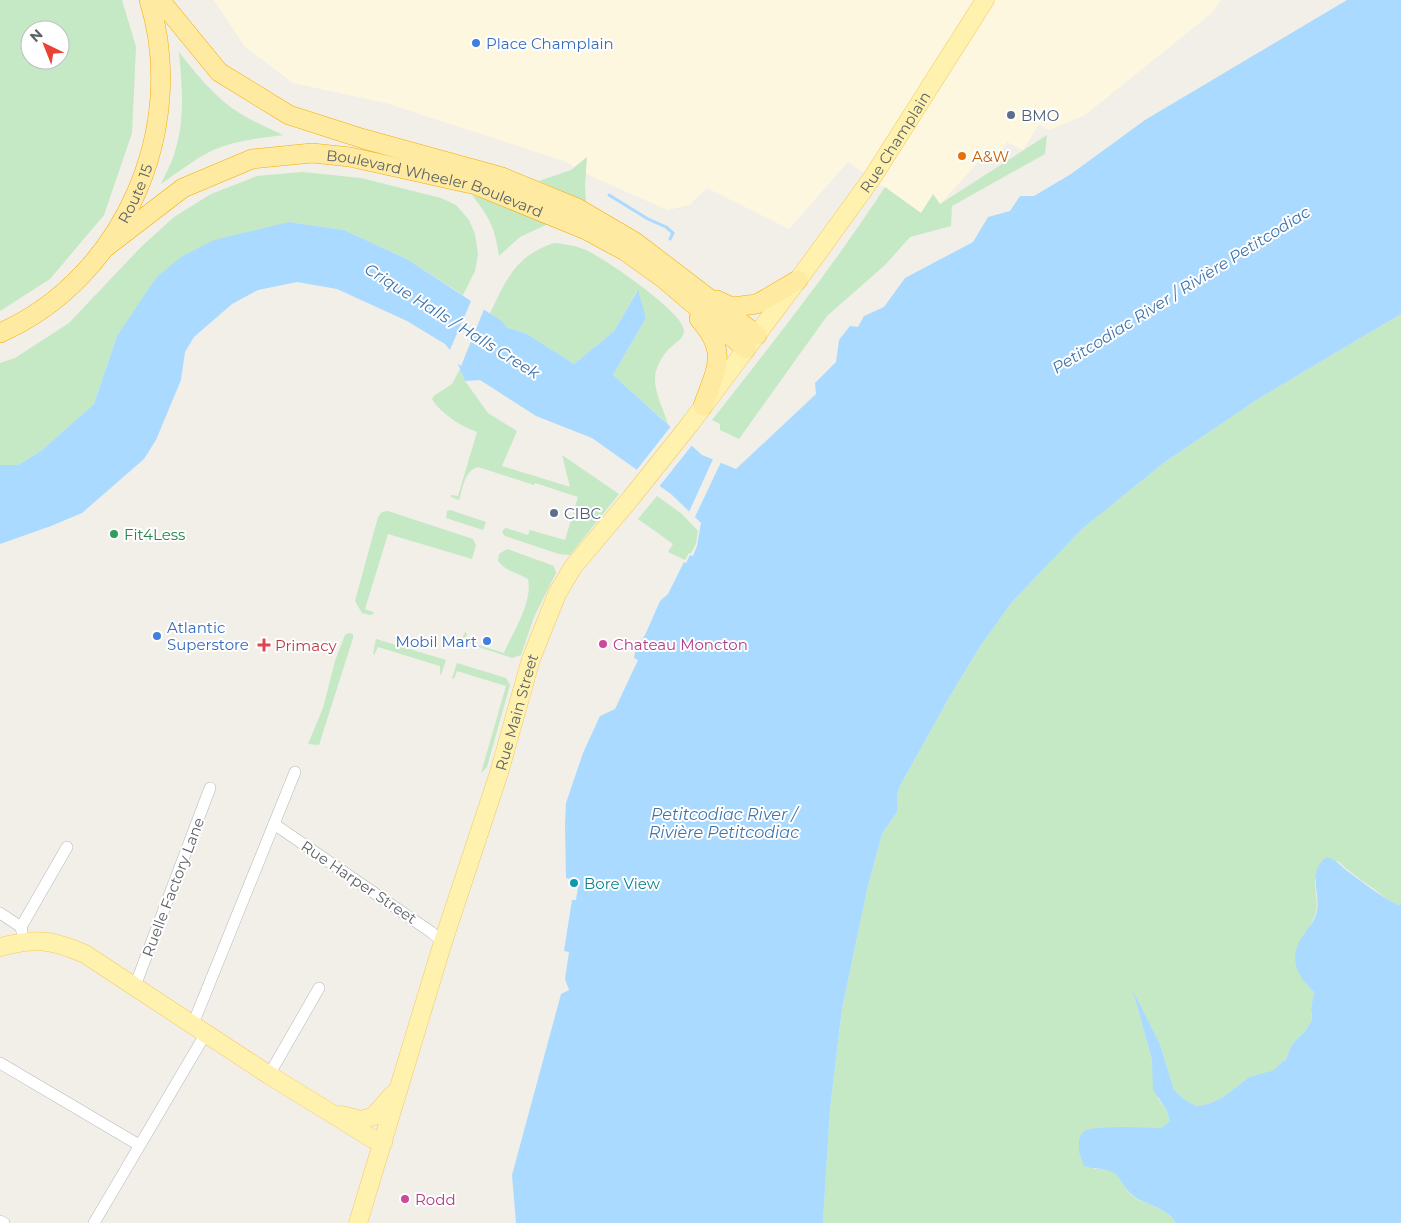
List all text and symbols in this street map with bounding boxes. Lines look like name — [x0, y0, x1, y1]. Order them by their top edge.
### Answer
north arrow — [20, 20, 70, 70]
text: N — [26, 25, 46, 46]
place label: Place Champlain — [486, 34, 614, 53]
marker: Place Champlain — [470, 37, 482, 49]
street label: Rue Champlain — [855, 87, 934, 196]
place label: BMO — [1021, 106, 1059, 125]
marker: BMO — [1005, 109, 1017, 121]
street label: Boulevard Wheeler Boulevard — [325, 145, 546, 221]
place label: A&W — [972, 147, 1009, 166]
marker: A&W — [956, 150, 968, 162]
street label: Route 15 — [113, 161, 156, 226]
water label: Petitcodiac River / Rivière Petitcodiac — [1048, 202, 1314, 378]
water label: Crique Halls / Halls Creek — [361, 259, 544, 384]
place label: CIBC — [564, 504, 601, 523]
marker: CIBC — [548, 507, 560, 519]
place label: Fit4Less — [124, 525, 185, 544]
marker: Fit4Less — [108, 528, 120, 540]
place label: Atlantic Superstore — [167, 618, 249, 654]
marker: Atlantic Superstore — [151, 630, 163, 642]
place label: Mobil Mart — [396, 632, 477, 651]
marker: Mobil Mart — [481, 635, 493, 647]
place label: Chateau Moncton — [613, 635, 748, 654]
place label: Primacy — [275, 636, 338, 655]
marker: Primacy — [257, 638, 271, 652]
marker: Chateau Moncton — [597, 638, 609, 650]
street label: Rue Main Street — [491, 651, 542, 773]
water label: Petitcodiac River / Rivière Petitcodiac — [649, 805, 800, 842]
street label: Ruelle Factory Lane — [138, 815, 208, 959]
street label: Rue Harper Street — [298, 836, 420, 928]
place label: Bore View — [584, 874, 661, 893]
marker: Bore View — [568, 877, 580, 889]
place label: Rodd — [415, 1190, 456, 1209]
marker: Rodd — [399, 1193, 411, 1205]

